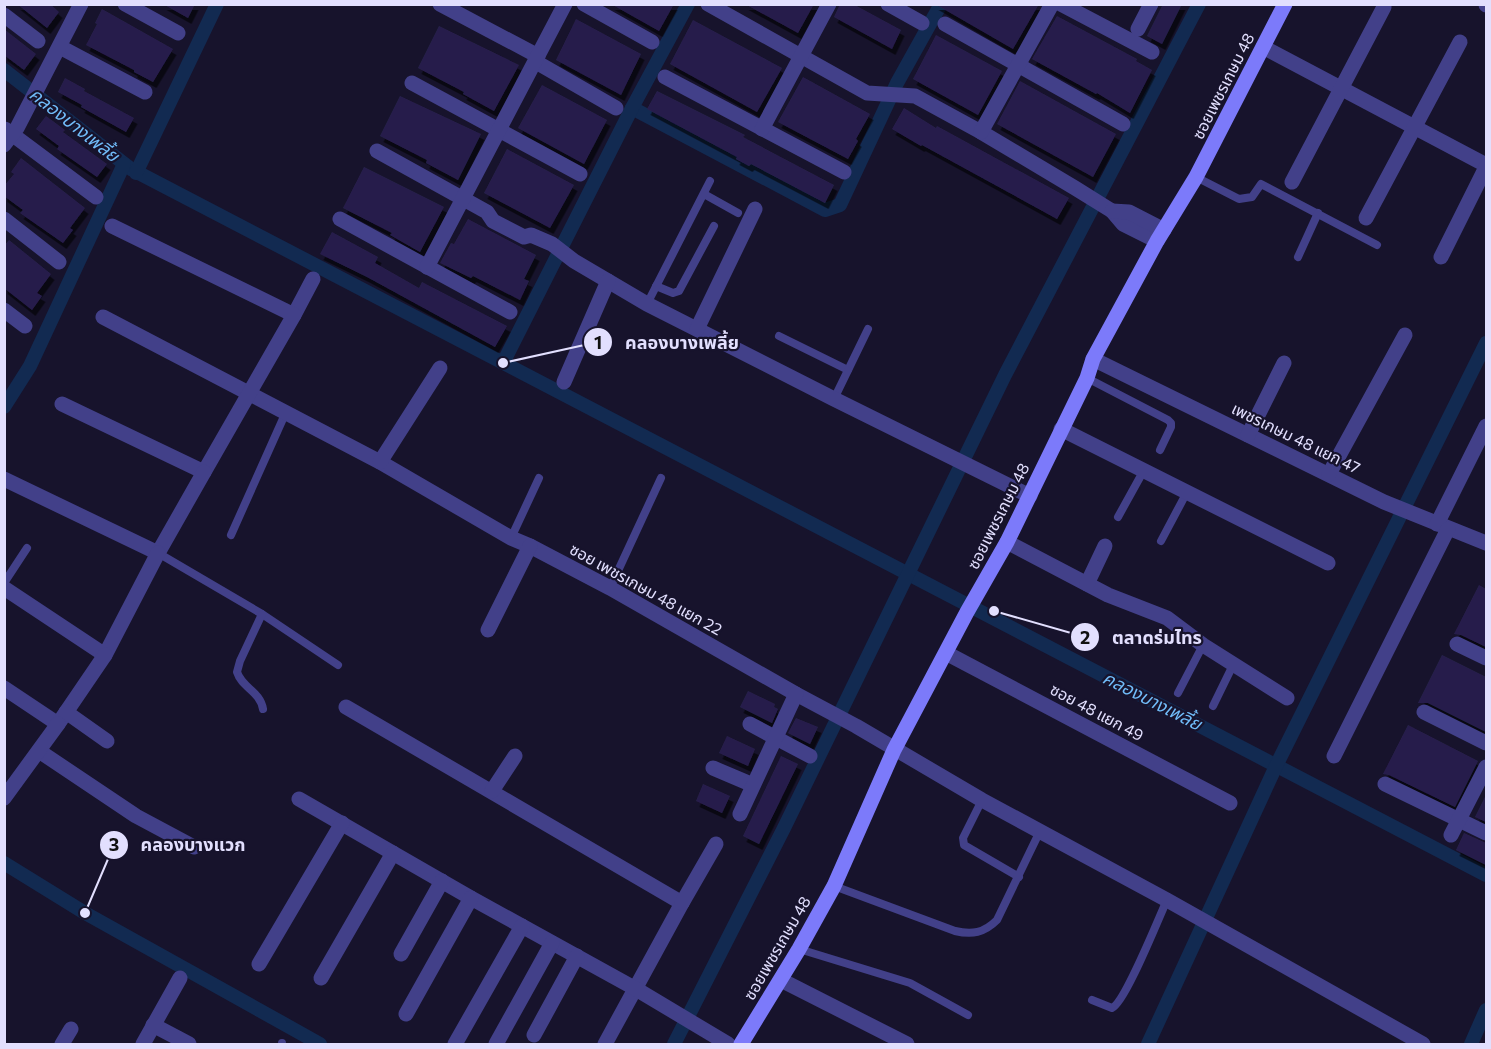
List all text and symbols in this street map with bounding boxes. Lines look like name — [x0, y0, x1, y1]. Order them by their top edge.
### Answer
street label: ซอยเพชรเกษม 48 — [1188, 30, 1257, 142]
water label: คลองบางเพลี้ย — [25, 82, 125, 167]
callout: คลองบางเพลี้ย — [583, 324, 751, 360]
text: คลองบางเพลี้ย — [625, 330, 739, 353]
text: 1 — [594, 331, 602, 353]
street label: เพชรเกษม 48 แยก 47 — [1229, 398, 1364, 477]
street label: ซอยเพชรเกษม 48 — [963, 460, 1032, 572]
street label: ซอย เพชรเกษม 48 แยก 22 — [567, 539, 726, 638]
callout: ตลาดร่มไทร — [1070, 619, 1214, 655]
text: 2 — [1080, 626, 1090, 648]
text: ตลาดร่มไทร — [1112, 626, 1202, 648]
water label: คลองบางเพลี้ย — [1100, 665, 1207, 735]
street label: ซอย 48 แยก 49 — [1047, 679, 1147, 744]
callout: คลองบางแวก — [99, 827, 258, 863]
text: 3 — [109, 833, 119, 855]
text: คลองบางแวก — [141, 833, 245, 855]
street label: ซอยเพชรเกษม 48 — [739, 893, 814, 1003]

